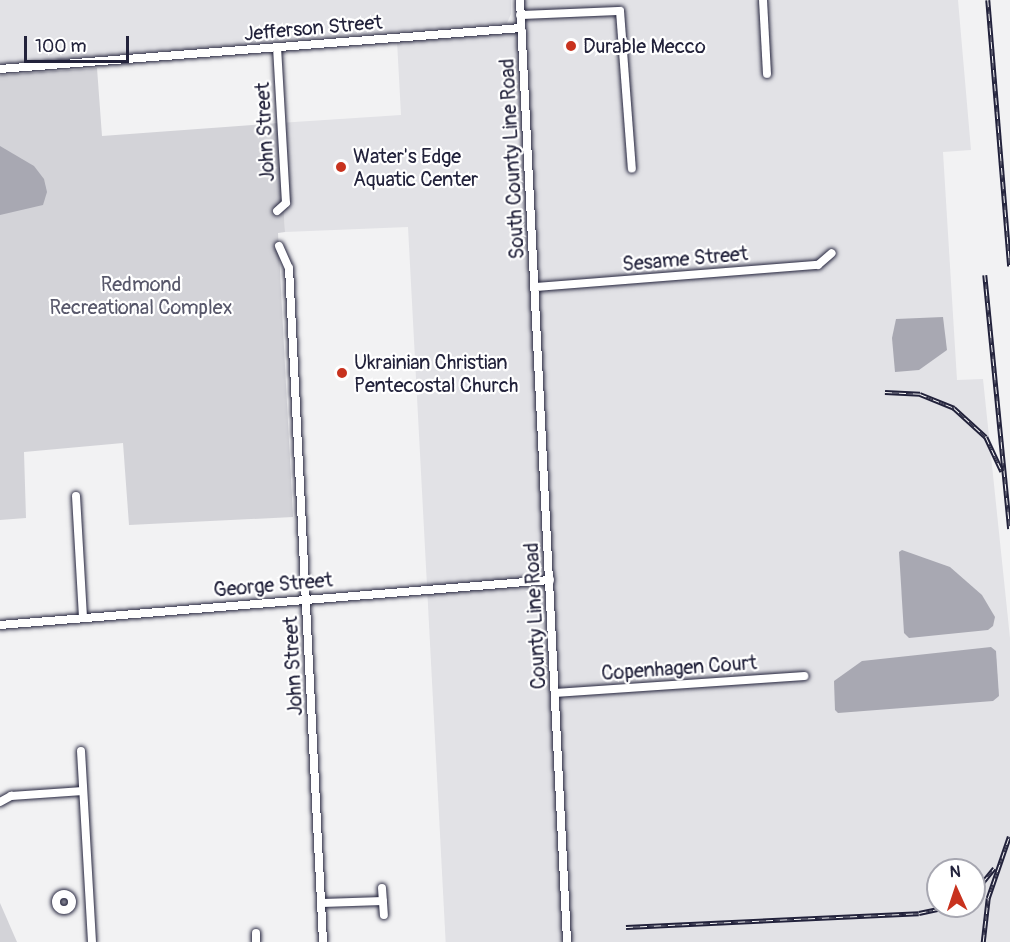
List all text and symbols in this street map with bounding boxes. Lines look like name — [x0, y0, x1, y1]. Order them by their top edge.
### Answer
street label: Jefferson Street — [243, 10, 383, 46]
scale bar — [27, 24, 132, 62]
place label: Durable Mecco — [583, 34, 706, 58]
text: 100 m — [35, 35, 87, 58]
marker: Durable Mecco — [564, 39, 578, 53]
street label: South County Line Road — [495, 58, 529, 260]
street label: John Street — [250, 82, 280, 182]
place label: Water's Edge Aquatic Center — [353, 144, 478, 191]
marker: Water's Edge Aquatic Center — [334, 160, 348, 174]
street label: Sesame Street — [621, 242, 749, 276]
park label: Redmond Recreational Complex — [49, 273, 233, 320]
place label: Ukrainian Christian Pentecostal Church — [354, 350, 518, 397]
marker: Ukrainian Christian Pentecostal Church — [335, 366, 349, 380]
street label: County Line Road — [519, 542, 551, 690]
street label: George Street — [212, 568, 334, 602]
street label: John Street — [278, 616, 308, 716]
street label: Copenhagen Court — [601, 651, 757, 685]
north arrow — [926, 858, 986, 918]
text: N — [949, 862, 961, 882]

